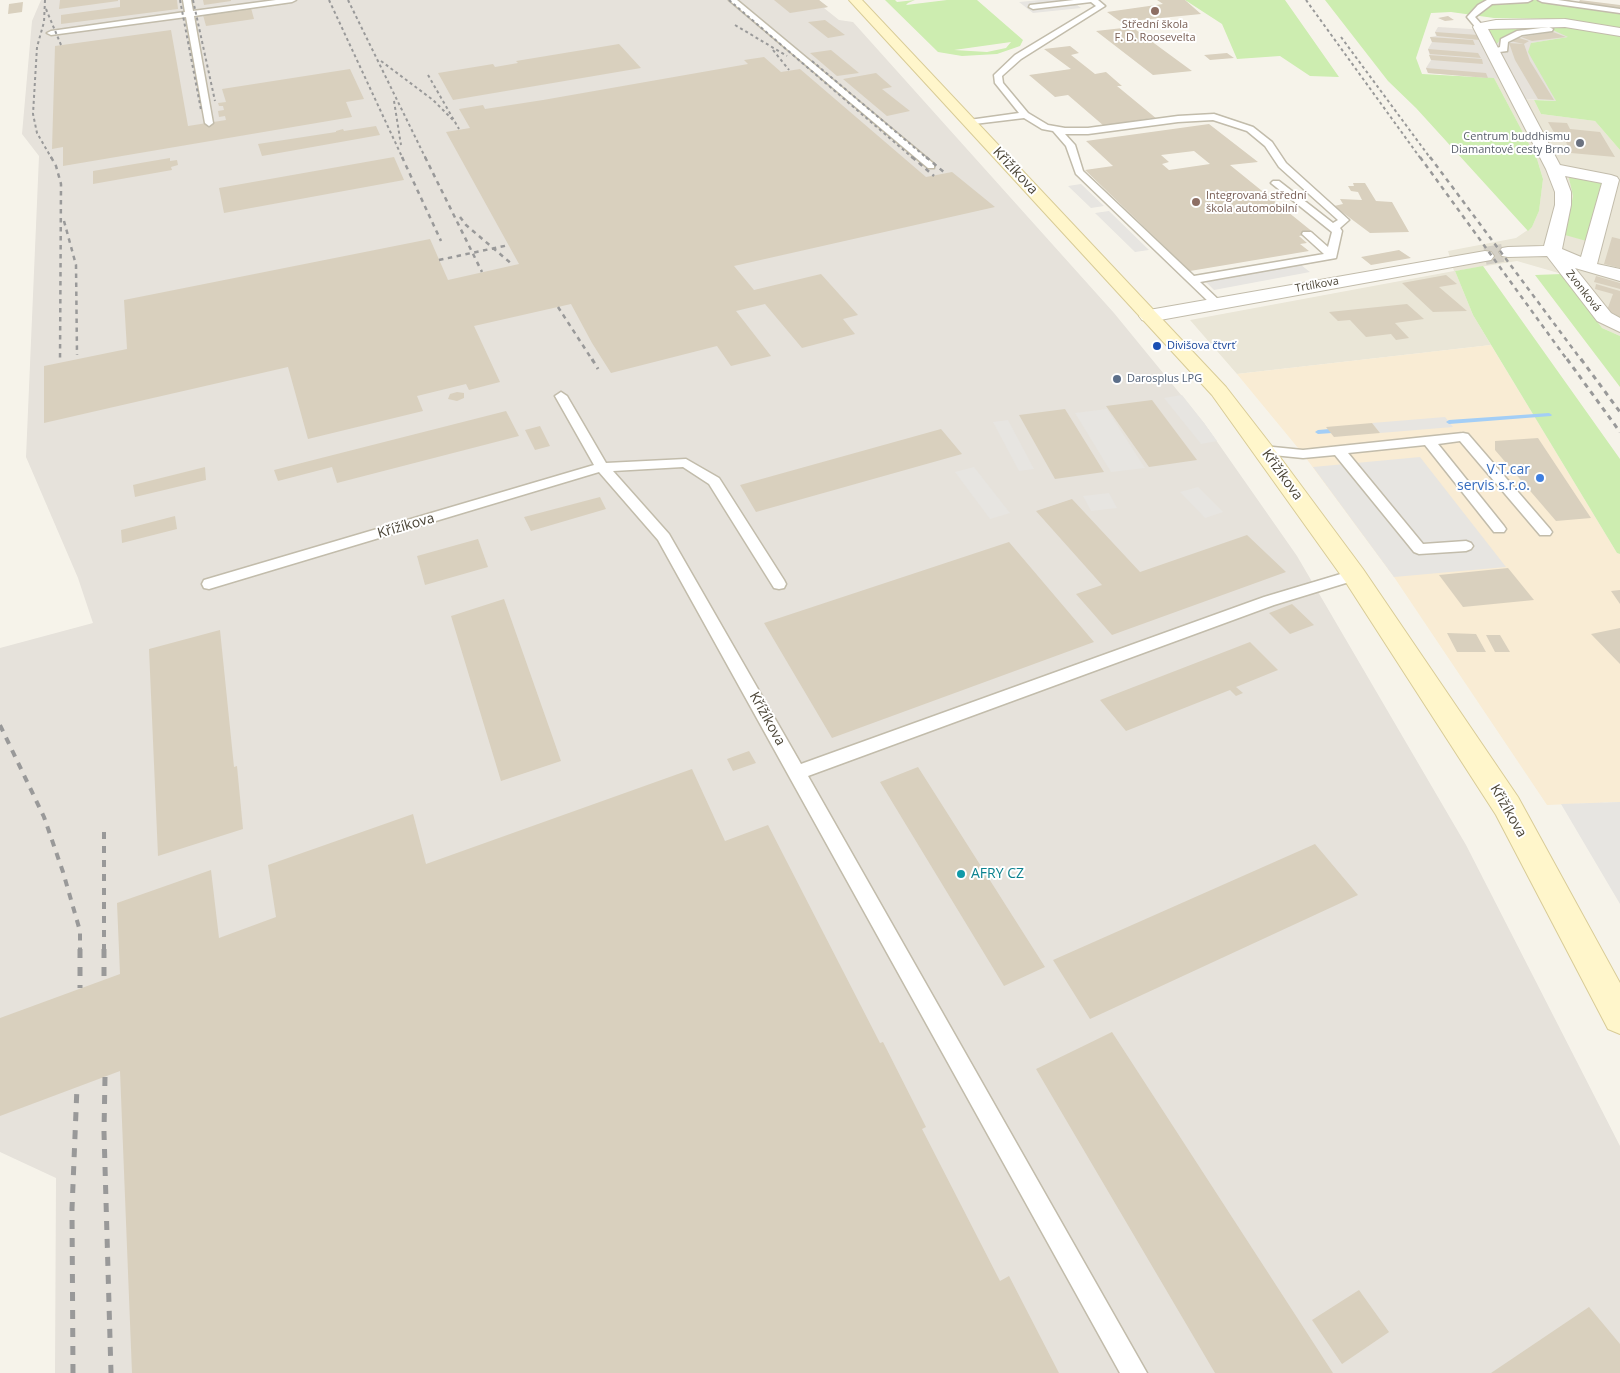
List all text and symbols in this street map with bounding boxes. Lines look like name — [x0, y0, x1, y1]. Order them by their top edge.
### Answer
marker: Střední škola F. D. Roosevelta — [1149, 5, 1161, 17]
place label: Střední škola F. D. Roosevelta — [1114, 18, 1196, 44]
place label: Centrum buddhismu Diamantové cesty Brno — [1451, 130, 1570, 156]
marker: Centrum buddhismu Diamantové cesty Brno — [1574, 137, 1586, 149]
street label: Křižíkova — [989, 144, 1041, 198]
place label: Integrovaná střední škola automobilní — [1206, 189, 1306, 215]
marker: Integrovaná střední škola automobilní — [1190, 196, 1202, 208]
street label: Zvonková — [1563, 268, 1603, 314]
street label: Trtílkova — [1294, 275, 1340, 295]
place label: Divišova čtvrť — [1167, 339, 1235, 353]
marker: Divišova čtvrť — [1151, 340, 1163, 352]
place label: Darosplus LPG — [1127, 372, 1202, 386]
marker: Darosplus LPG — [1111, 373, 1123, 385]
street label: Křižíkova — [1258, 446, 1306, 504]
place label: V.T.car servis s.r.o. — [1457, 462, 1530, 494]
marker: V.T.car servis s.r.o. — [1534, 472, 1546, 484]
street label: Křížíkova — [376, 510, 436, 542]
street label: Křížíkova — [745, 689, 789, 749]
street label: Křižíkova — [1486, 781, 1530, 841]
place label: AFRY CZ — [971, 866, 1024, 882]
marker: AFRY CZ — [955, 868, 967, 880]

